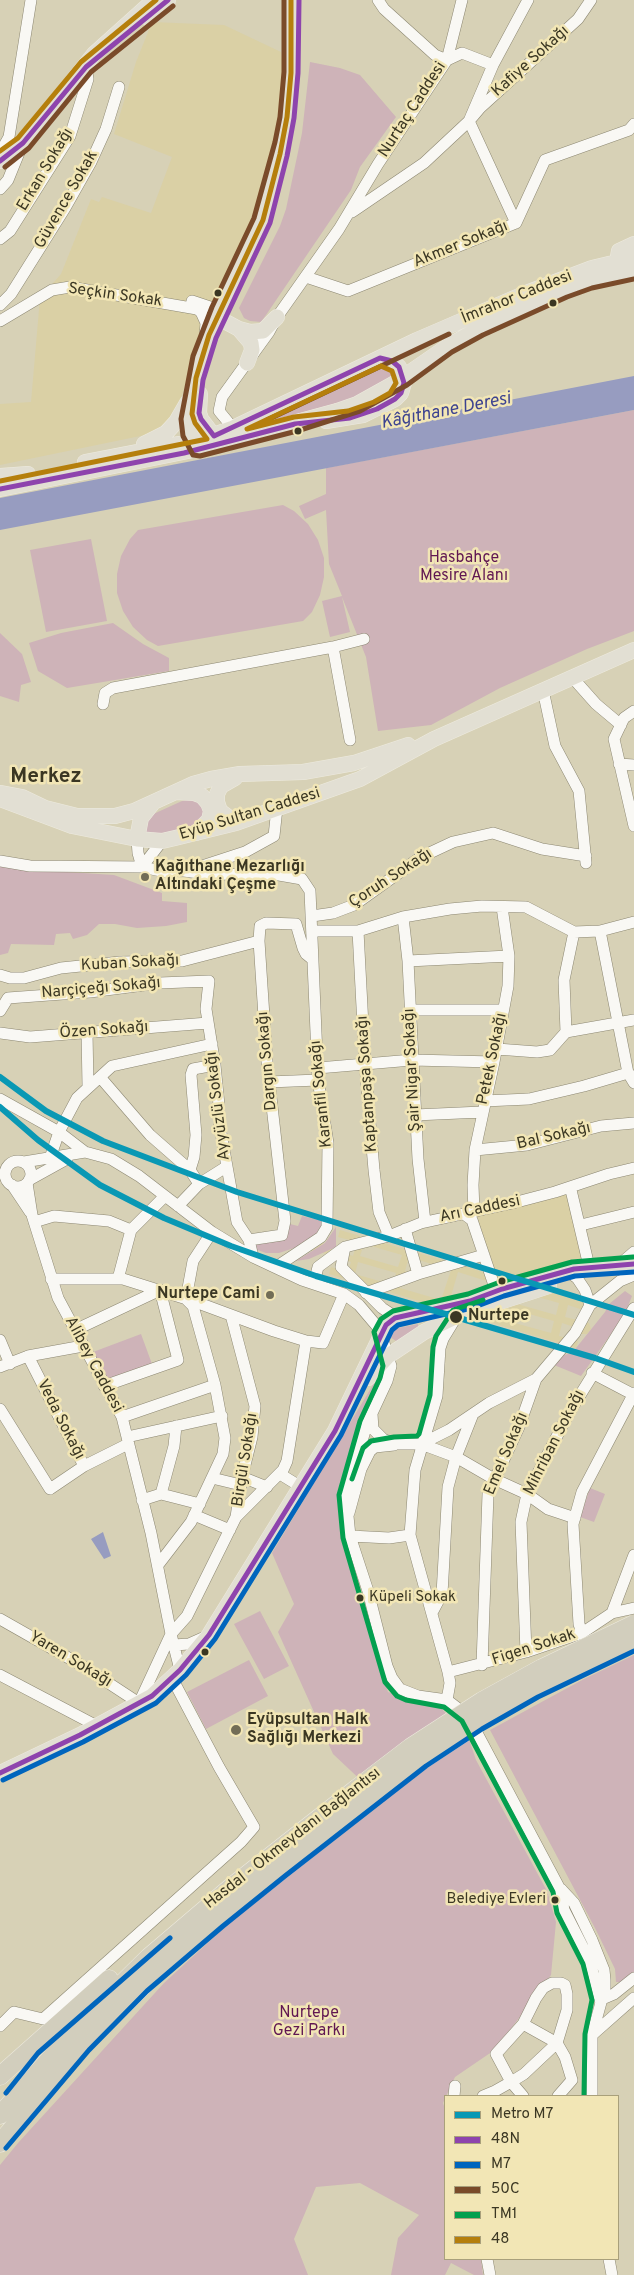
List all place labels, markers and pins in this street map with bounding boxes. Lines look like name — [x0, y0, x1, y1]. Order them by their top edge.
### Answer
unlabelled marker — [213, 288, 223, 298]
unlabelled marker — [548, 298, 558, 308]
unlabelled marker — [293, 426, 303, 436]
place label: Kağıthane Mezarlığı Altındaki Çeşme — [155, 858, 305, 896]
marker: Kağıthane Mezarlığı Altındaki Çeşme — [139, 871, 151, 883]
unlabelled marker — [497, 1276, 507, 1286]
place label: Nurtepe Cami — [157, 1285, 260, 1305]
marker: Nurtepe Cami — [264, 1289, 276, 1301]
place label: Nurtepe — [468, 1307, 529, 1327]
marker: Nurtepe — [448, 1309, 464, 1325]
place label: Küpeli Sokak — [369, 1589, 456, 1607]
marker: Küpeli Sokak — [355, 1593, 365, 1603]
unlabelled marker — [200, 1647, 210, 1657]
place label: Eyüpsultan Halk Sağlığı Merkezi — [247, 1711, 368, 1749]
marker: Eyüpsultan Halk Sağlığı Merkezi — [229, 1723, 243, 1737]
place label: Belediye Evleri — [446, 1891, 546, 1909]
marker: Belediye Evleri — [550, 1895, 560, 1905]

